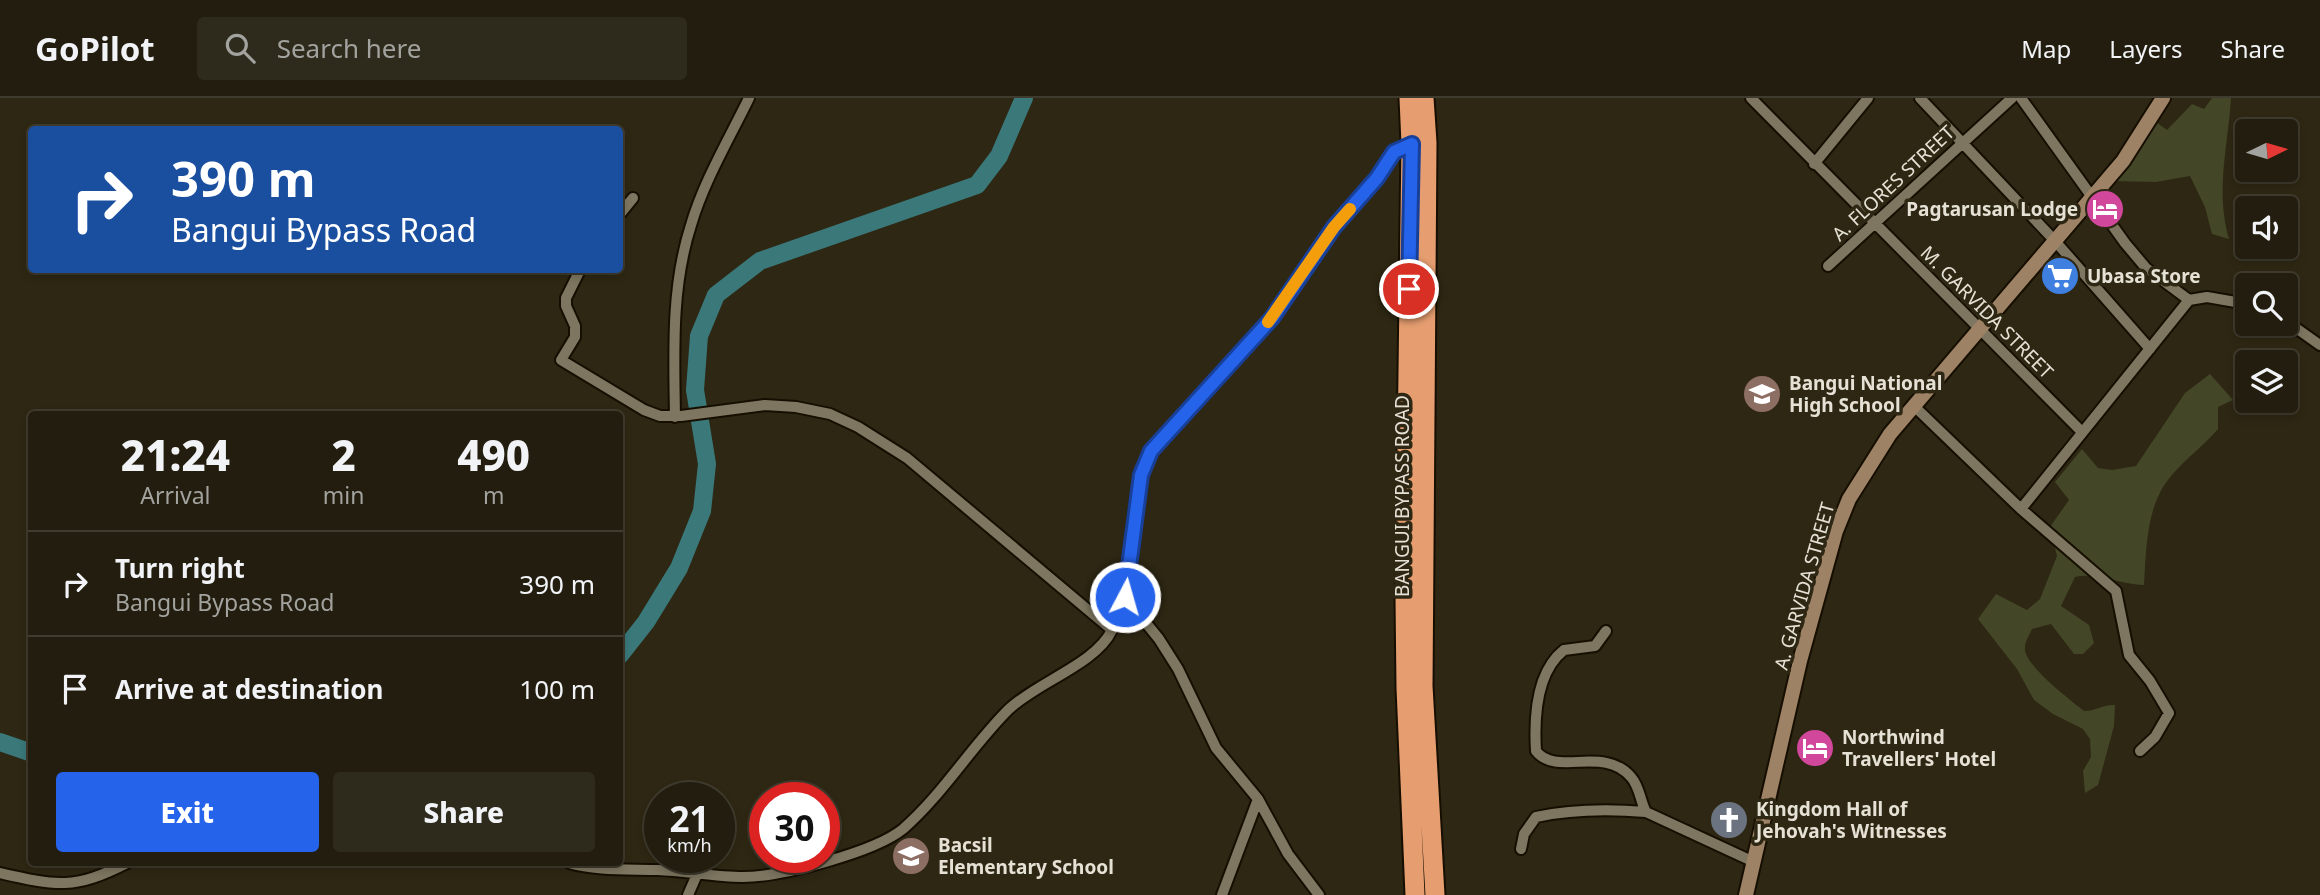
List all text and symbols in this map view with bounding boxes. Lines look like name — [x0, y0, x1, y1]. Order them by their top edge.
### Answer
search box — [197, 17, 687, 80]
text: GoPilot — [35, 26, 155, 71]
icon: search — [221, 29, 259, 67]
text: Search here — [277, 30, 421, 66]
text: Map — [2021, 32, 2071, 65]
text: Layers — [2109, 32, 2183, 65]
text: Share — [2221, 32, 2285, 65]
street label: A. FLORES STREET — [1826, 119, 1960, 247]
north arrow — [2235, 119, 2298, 182]
map controls — [2235, 119, 2298, 413]
text: 390 m — [171, 145, 316, 211]
icon: right — [56, 154, 147, 245]
hotel icon: Pagtarusan Lodge — [2084, 188, 2126, 230]
place label: Pagtarusan Lodge — [1906, 196, 2078, 222]
button: sound — [2235, 196, 2298, 259]
text: Bangui Bypass Road — [171, 208, 476, 251]
street label: M. GARVIDA STREET — [1915, 240, 2059, 384]
supermarket icon: Ubasa Store — [2039, 255, 2081, 297]
pin — [1379, 259, 1439, 319]
place label: Ubasa Store — [2087, 263, 2201, 289]
icon: arrive — [1390, 270, 1428, 308]
button: search — [2235, 273, 2298, 336]
button: layers — [2235, 350, 2298, 413]
place label: Bangui National High School — [1789, 370, 1942, 418]
school or university icon: Bangui National High School — [1741, 373, 1783, 415]
street label: BANGUI BYPASS ROAD — [1389, 395, 1415, 597]
text: 21:24 — [121, 426, 230, 483]
text: 2 — [331, 426, 356, 483]
text: 490 — [457, 426, 530, 483]
text: Arrival — [140, 479, 210, 511]
text: min — [323, 479, 364, 511]
text: m — [483, 479, 504, 511]
street label: A. GARVIDA STREET — [1768, 499, 1840, 673]
text: Turn right — [115, 550, 245, 586]
position arrow — [1088, 560, 1162, 634]
icon: right — [56, 565, 94, 603]
text: 390 m — [519, 566, 595, 602]
text: Bangui Bypass Road — [115, 586, 334, 618]
icon: arrive — [56, 670, 94, 708]
text: Arrive at destination — [115, 671, 384, 707]
text: 100 m — [519, 671, 595, 707]
place label: Northwind Travellers' Hotel — [1842, 724, 1996, 772]
hotel icon: Northwind Travellers' Hotel — [1794, 727, 1836, 769]
button: Exit — [56, 772, 319, 852]
button: Share — [333, 772, 595, 852]
speed limit sign: 30 — [749, 782, 840, 873]
text: 21 — [669, 795, 710, 842]
place label: Kingdom Hall of Jehovah's Witnesses — [1754, 796, 1947, 844]
church icon: Kingdom Hall of Jehovah's Witnesses — [1708, 799, 1750, 841]
place label: Bacsil Elementary School — [938, 832, 1114, 880]
text: km/h — [667, 833, 712, 857]
school or university icon: Bacsil Elementary School — [890, 835, 932, 877]

